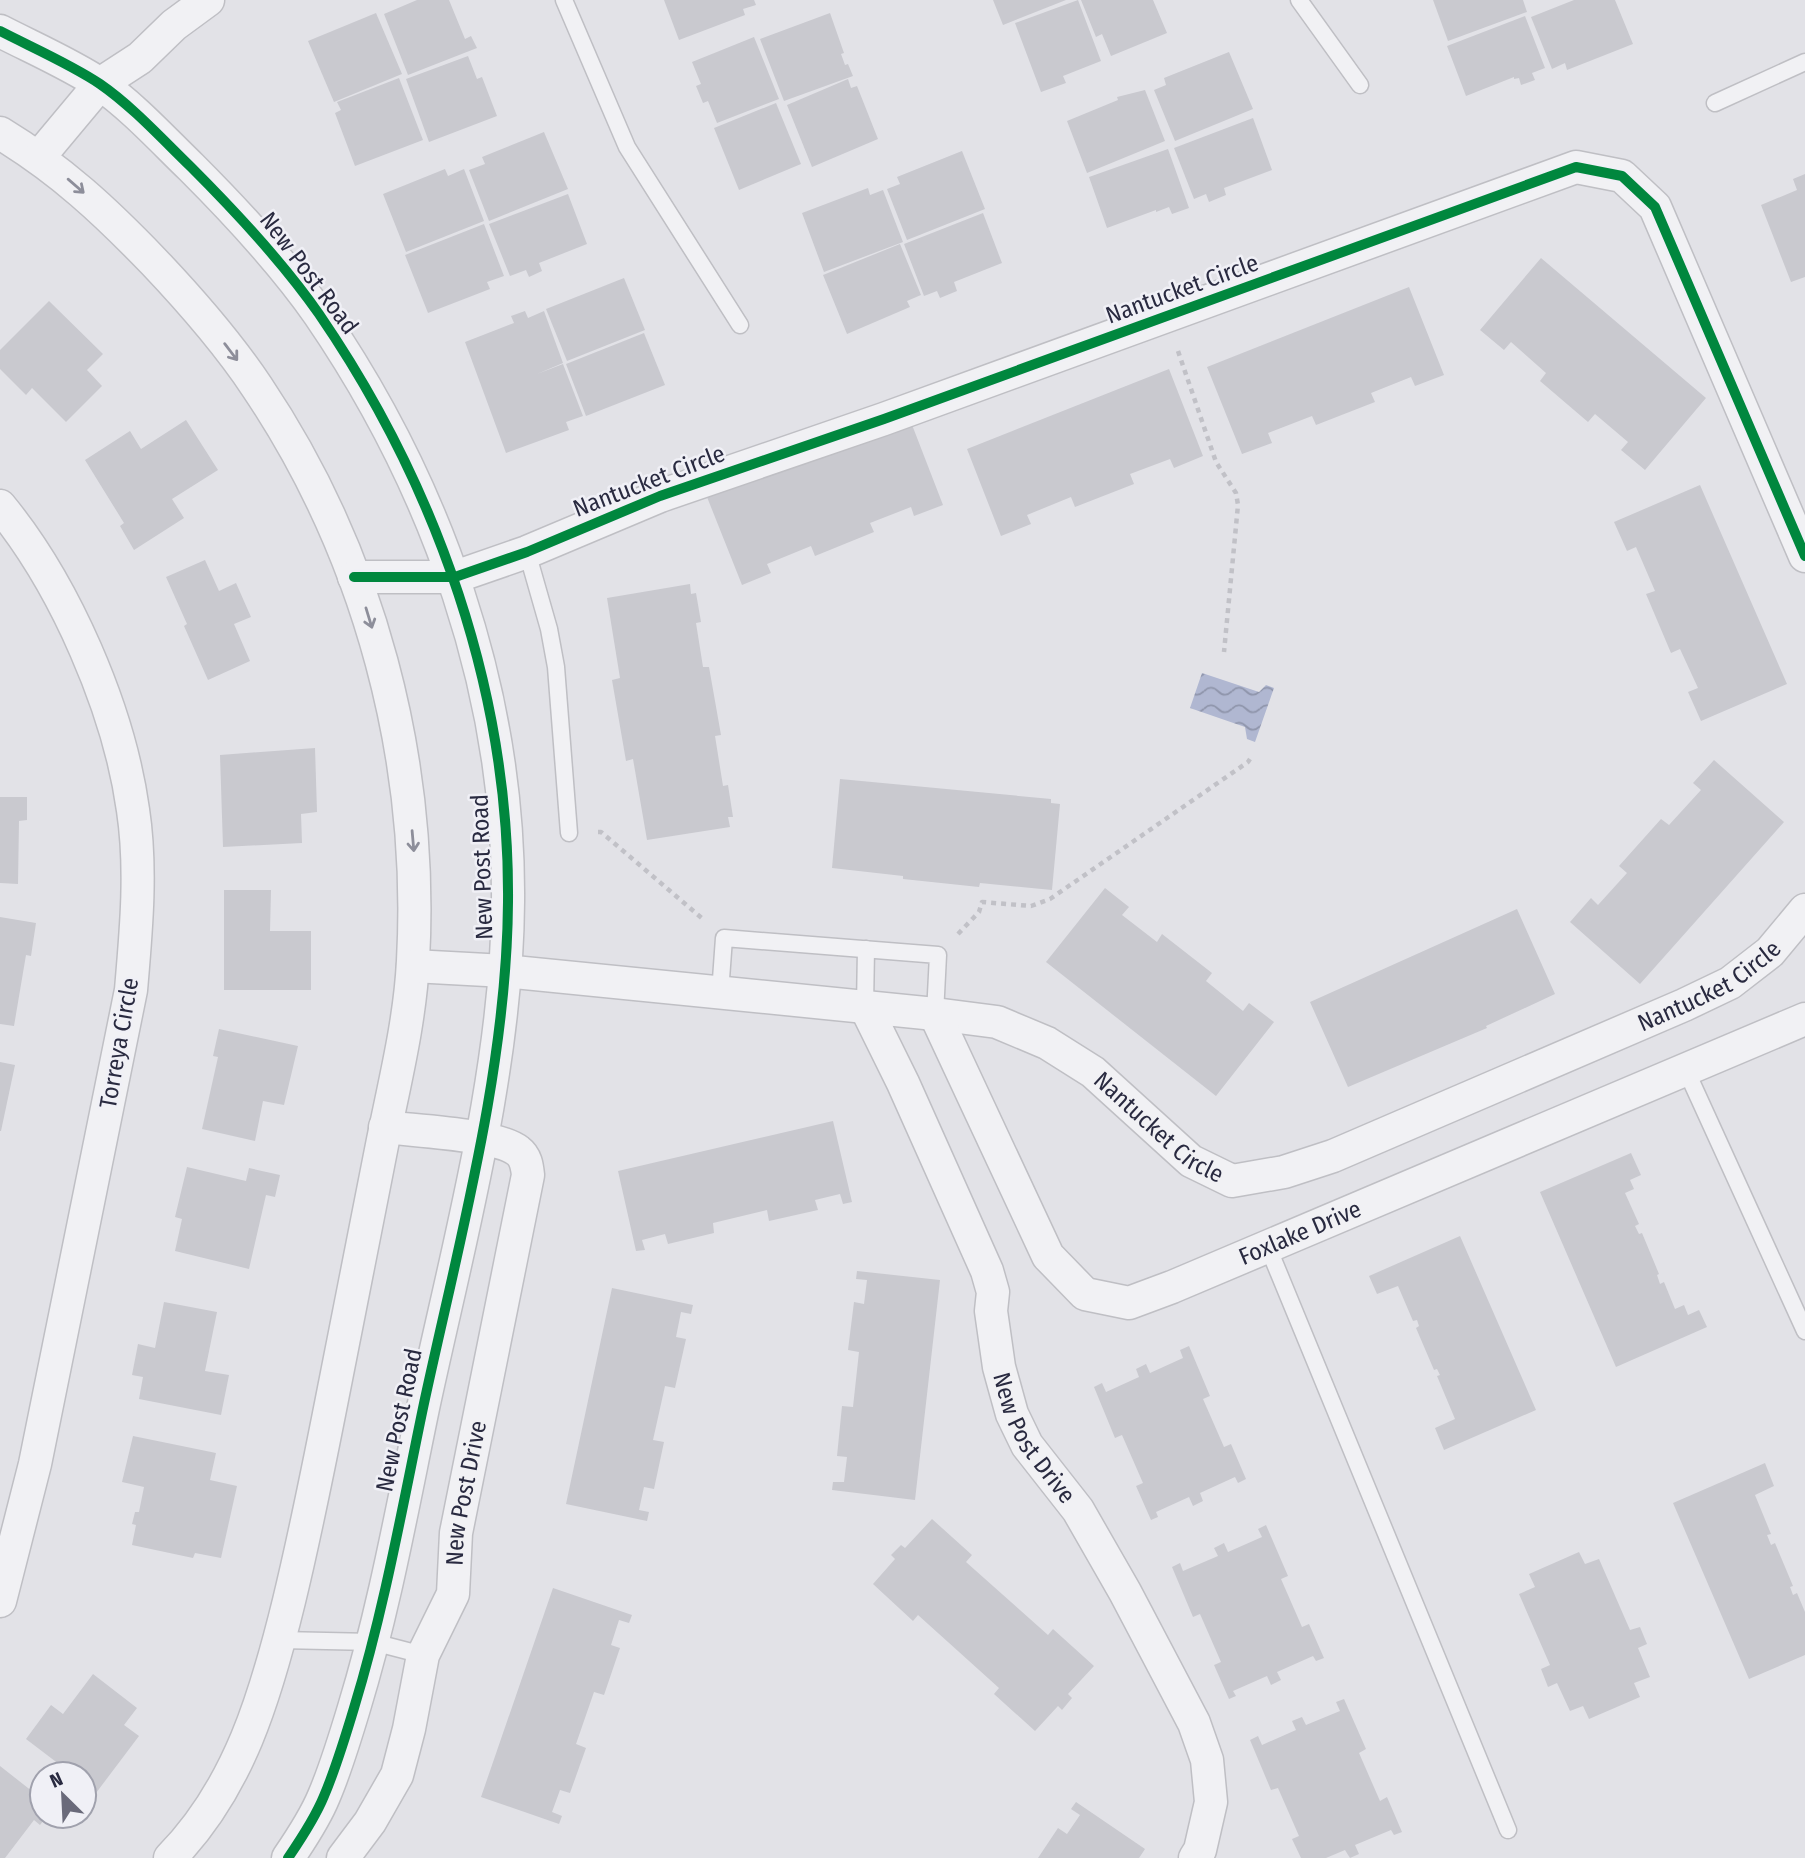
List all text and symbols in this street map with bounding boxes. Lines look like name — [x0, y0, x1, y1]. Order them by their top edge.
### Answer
one-way arrow — [67, 178, 85, 194]
street label: New Post Road — [254, 206, 364, 340]
street label: Nantucket Circle — [1102, 248, 1262, 330]
one-way arrow — [224, 342, 238, 361]
street label: Nantucket Circle — [569, 439, 729, 523]
one-way arrow — [363, 606, 376, 628]
street label: New Post Road — [465, 794, 499, 940]
one-way arrow — [407, 829, 420, 851]
street label: Nantucket Circle — [1633, 936, 1787, 1037]
street label: Torreya Circle — [94, 975, 144, 1111]
street label: Nantucket Circle — [1088, 1066, 1228, 1189]
street label: Foxlake Drive — [1235, 1195, 1365, 1271]
street label: New Post Road — [370, 1346, 428, 1494]
street label: New Post Drive — [987, 1369, 1081, 1509]
street label: New Post Drive — [440, 1418, 492, 1566]
north arrow — [28, 1760, 98, 1830]
text: N — [46, 1767, 66, 1793]

